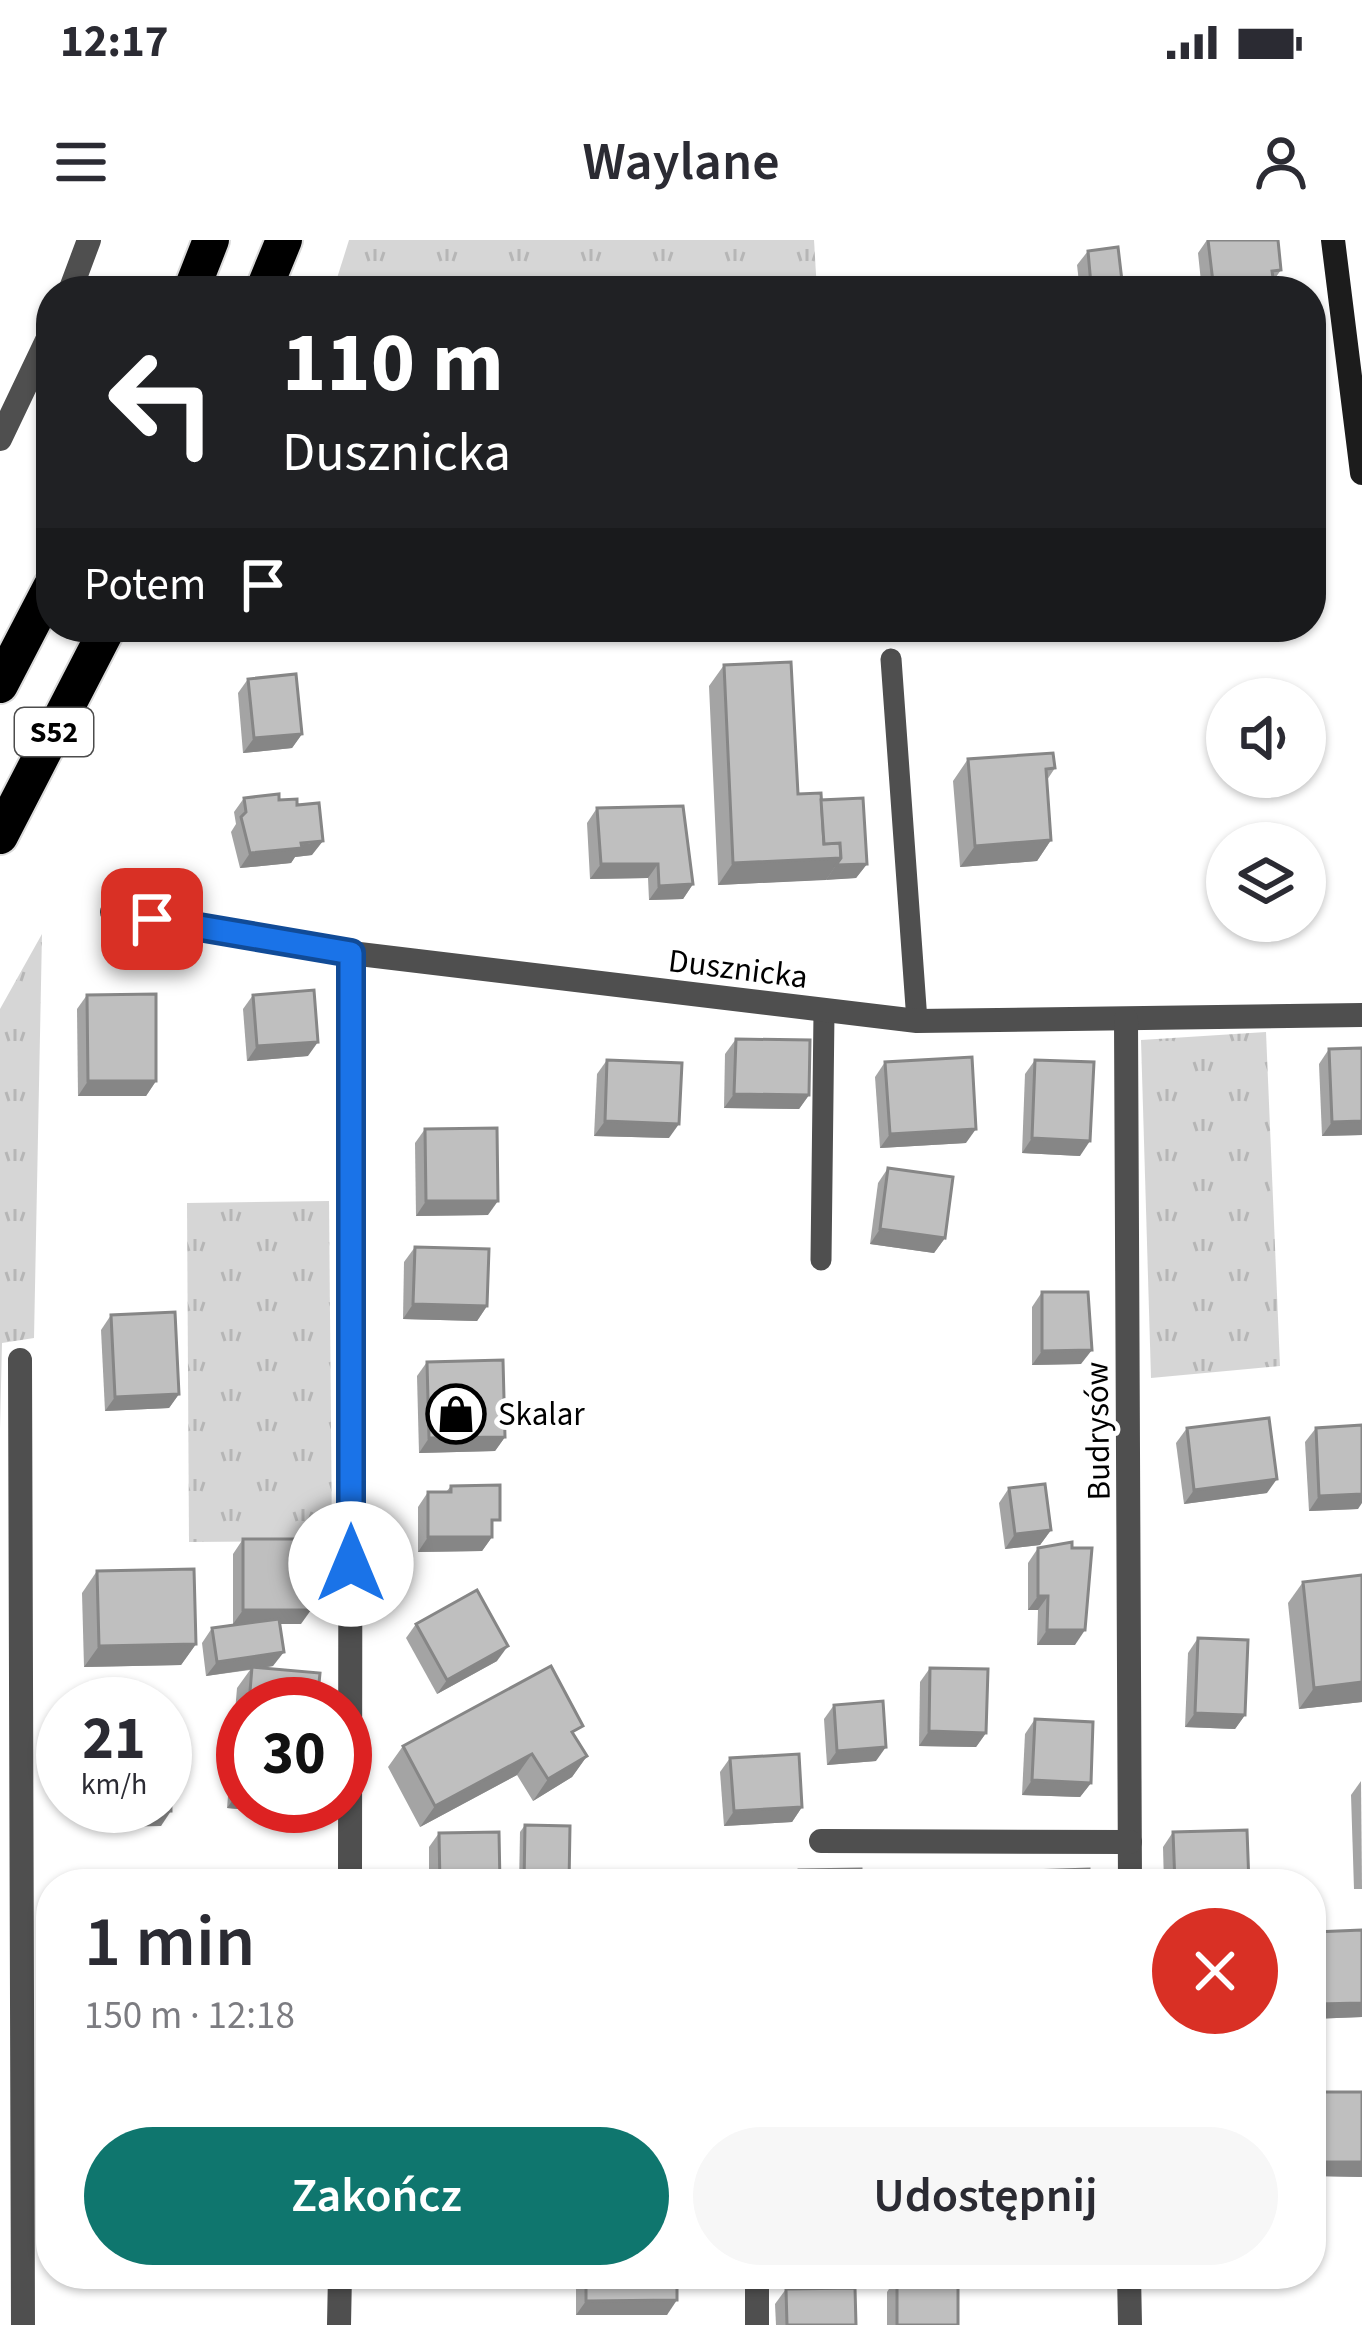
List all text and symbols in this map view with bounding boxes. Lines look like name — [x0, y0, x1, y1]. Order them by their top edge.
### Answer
text: 12:17 — [60, 10, 169, 74]
text: Waylane — [582, 124, 780, 201]
icon: menu — [48, 129, 114, 195]
icon: person — [1248, 129, 1314, 195]
text: 110 m — [282, 304, 504, 424]
icon: left — [84, 324, 240, 480]
text: Dusznicka — [282, 415, 511, 492]
icon: arrive — [230, 552, 296, 618]
text: Potem — [84, 553, 206, 617]
map controls — [1206, 678, 1326, 942]
button: sound — [1206, 678, 1326, 798]
road number: S52 — [15, 708, 93, 756]
button: layers — [1206, 822, 1326, 942]
pin — [101, 868, 203, 970]
icon: arrive — [119, 886, 185, 952]
street label: Dusznicka — [666, 937, 810, 1001]
street label: Budrysów — [1073, 1361, 1123, 1501]
shop icon: Skalar — [425, 1383, 487, 1445]
place label: Skalar — [498, 1391, 585, 1438]
position arrow — [288, 1501, 414, 1627]
speed limit sign: 30 — [216, 1677, 372, 1833]
text: 21 — [82, 1697, 146, 1782]
text: km/h — [81, 1763, 147, 1806]
text: 1 min — [84, 1891, 255, 1994]
button: close — [1152, 1908, 1278, 2034]
text: 150 m · 12:18 — [84, 1988, 295, 2044]
button: Zakończ — [84, 2127, 669, 2265]
button: Udostępnij — [693, 2127, 1278, 2265]

